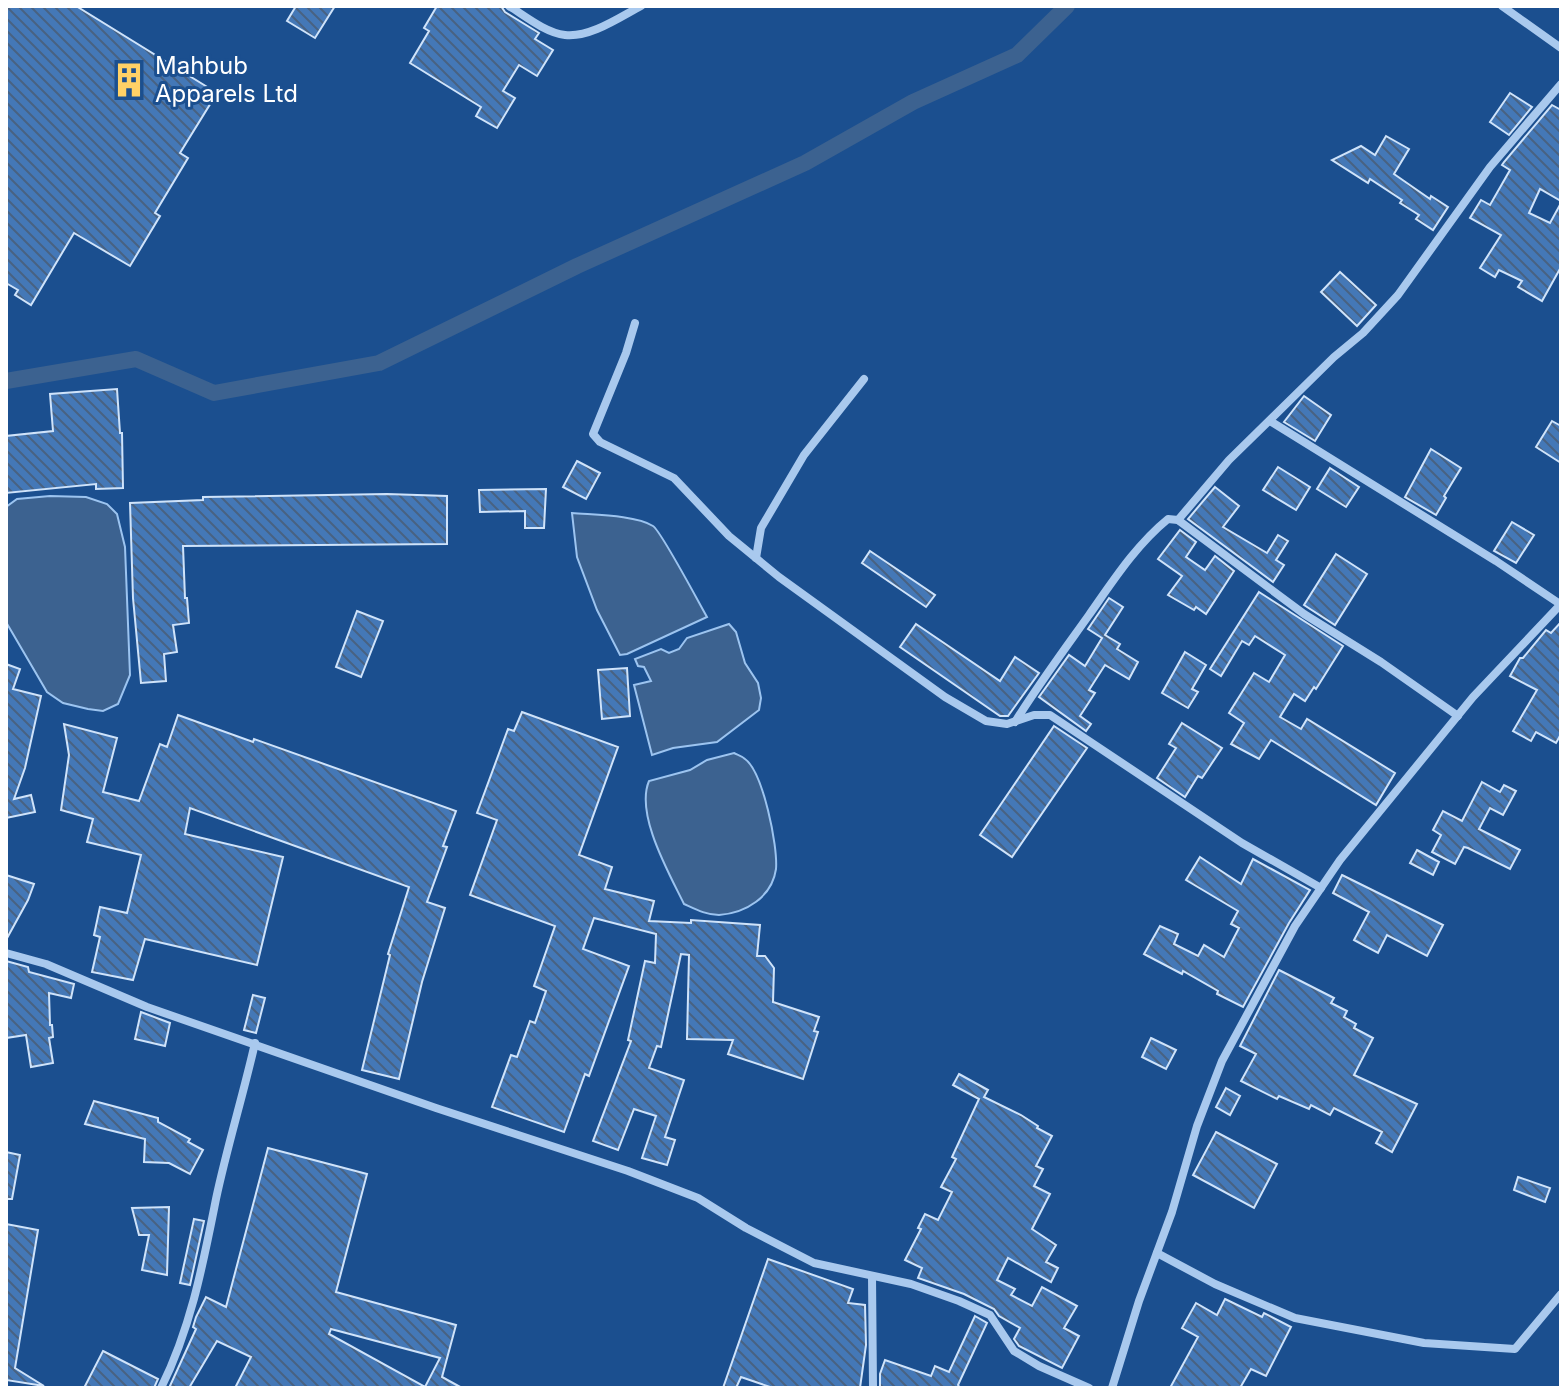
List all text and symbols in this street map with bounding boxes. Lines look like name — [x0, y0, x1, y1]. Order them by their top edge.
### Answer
place label: Mahbub Apparels Ltd — [155, 51, 298, 108]
building icon: Mahbub Apparels Ltd — [110, 61, 148, 99]

